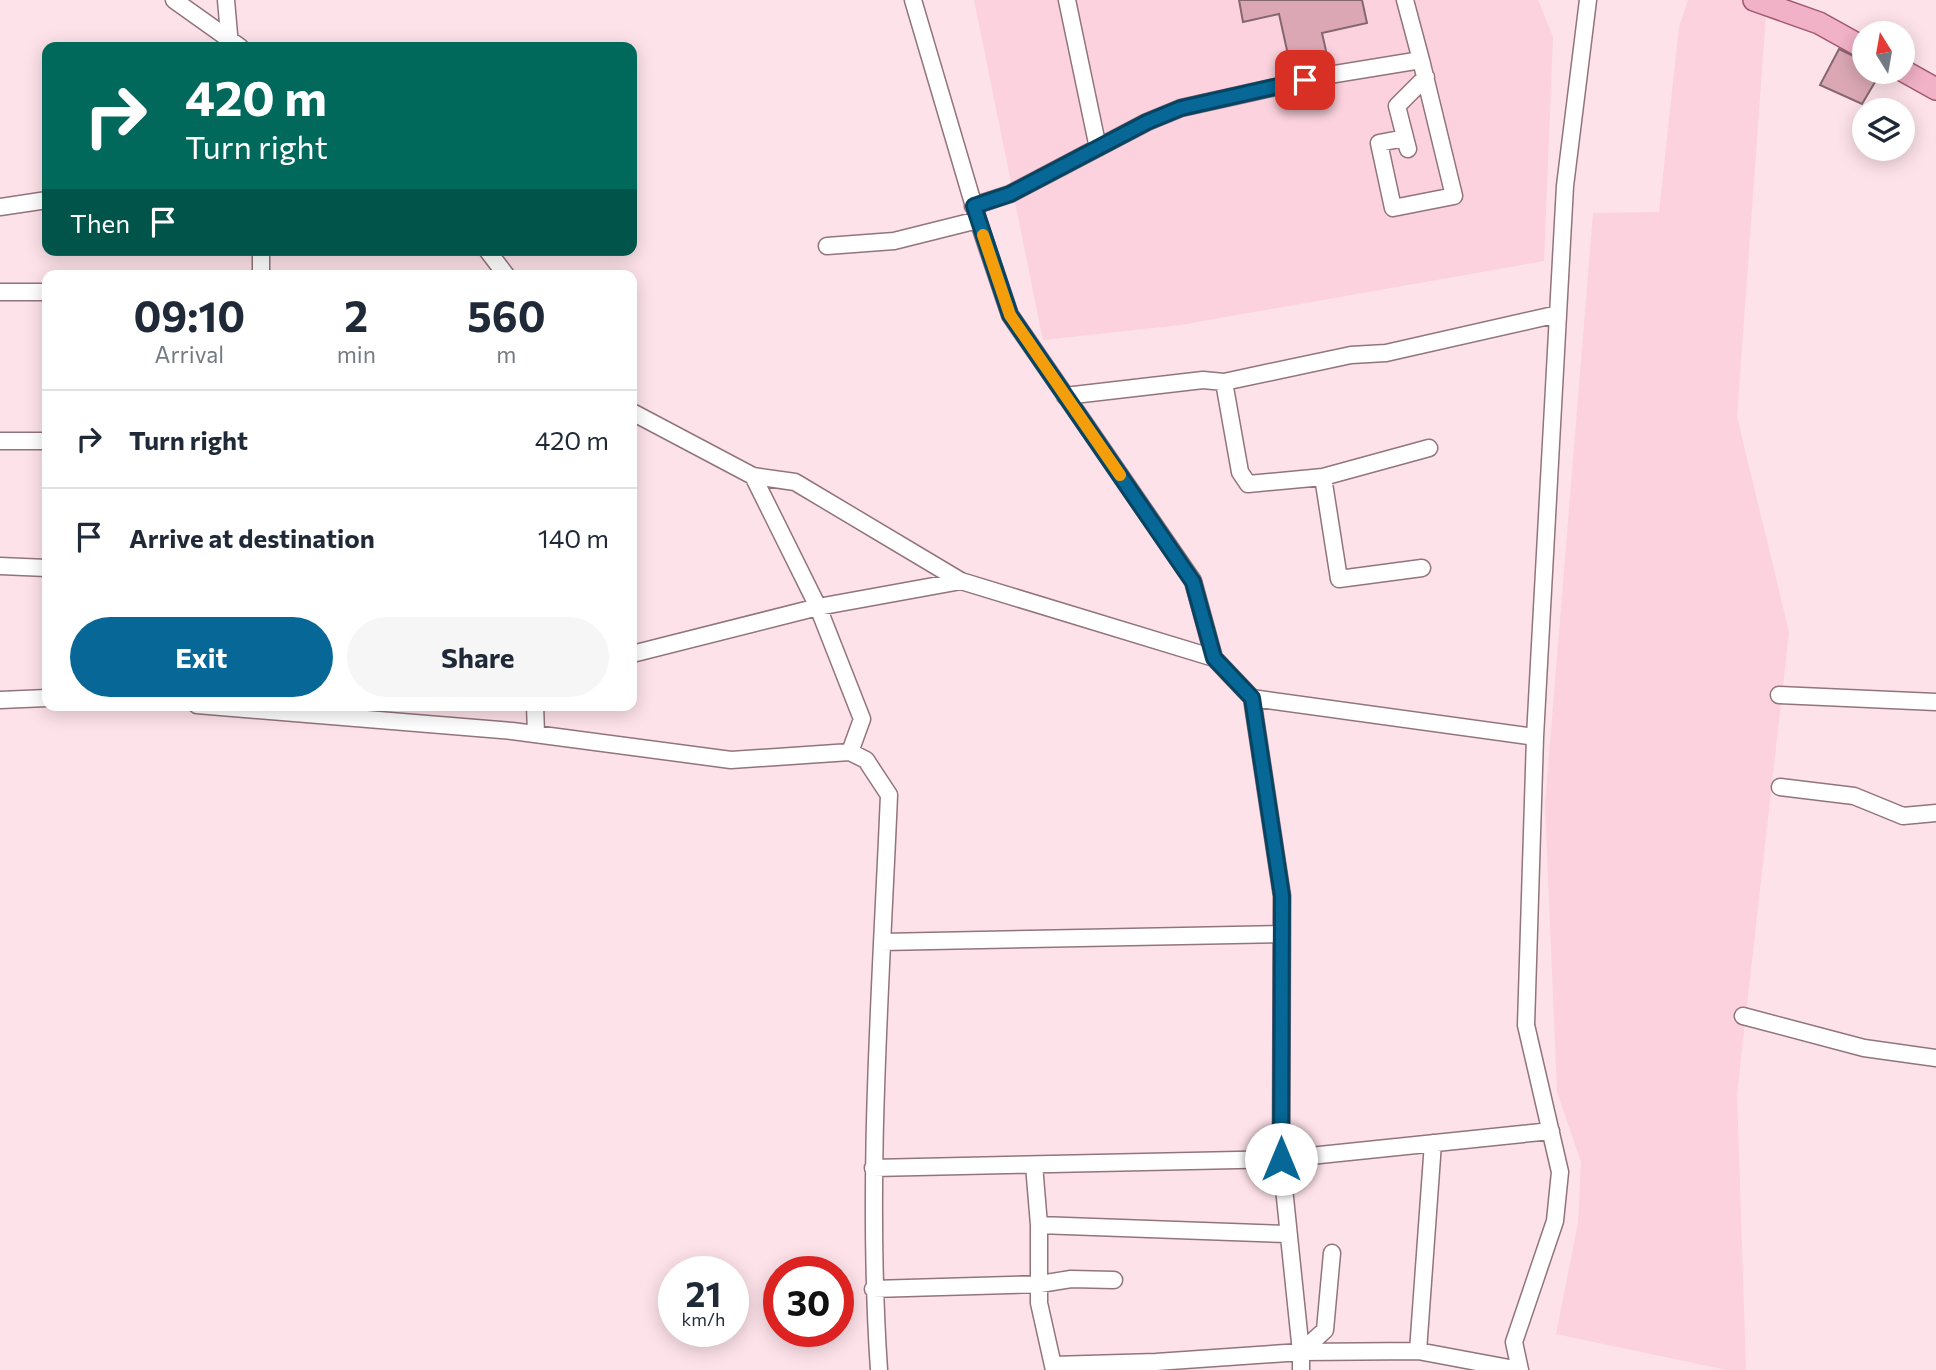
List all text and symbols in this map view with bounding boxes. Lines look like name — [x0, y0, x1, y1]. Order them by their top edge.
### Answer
north arrow — [1852, 21, 1914, 84]
map controls — [1852, 21, 1915, 161]
pin — [1275, 50, 1335, 110]
icon: arrive — [1286, 61, 1324, 99]
text: 420 m — [185, 66, 327, 126]
icon: right — [70, 70, 161, 161]
button: layers — [1852, 98, 1915, 161]
text: Turn right — [185, 126, 328, 166]
icon: arrive — [144, 203, 182, 241]
text: Then — [70, 207, 130, 238]
text: 09:10 — [133, 289, 245, 341]
text: 2 — [344, 289, 368, 341]
text: 560 — [467, 289, 546, 341]
text: Arrival — [155, 340, 224, 368]
text: min — [337, 340, 376, 368]
text: m — [496, 340, 516, 368]
icon: right — [70, 420, 108, 458]
text: Turn right — [129, 424, 248, 455]
text: 420 m — [535, 424, 609, 455]
icon: arrive — [70, 518, 108, 556]
text: Arrive at destination — [129, 522, 375, 553]
text: 140 m — [538, 522, 609, 553]
button: Exit — [70, 617, 333, 697]
button: Share — [347, 617, 609, 697]
position arrow — [1244, 1122, 1318, 1196]
speed limit sign: 30 — [763, 1256, 854, 1347]
text: 21 — [686, 1271, 721, 1314]
text: km/h — [682, 1308, 725, 1330]

